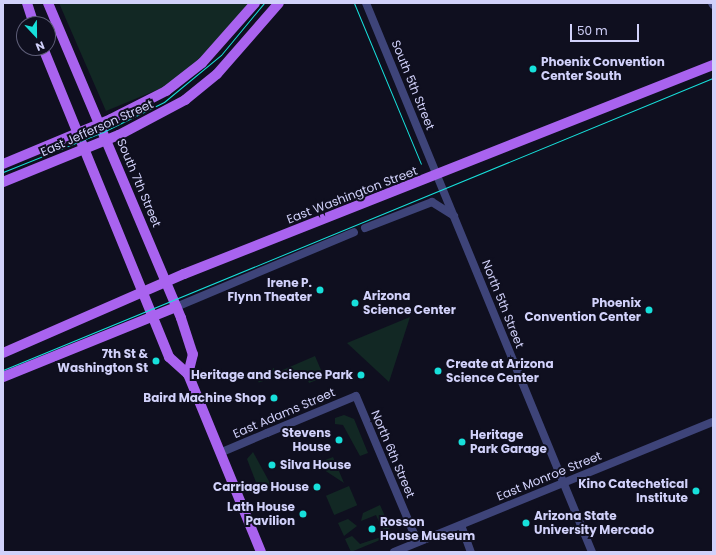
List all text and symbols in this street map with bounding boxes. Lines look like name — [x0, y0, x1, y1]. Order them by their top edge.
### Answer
north arrow — [16, 16, 56, 56]
scale bar — [572, 16, 641, 42]
text: 50 m — [577, 22, 608, 39]
text: N — [33, 37, 47, 55]
street label: South 5th Street — [388, 38, 438, 132]
place label: Phoenix Convention Center South — [541, 55, 665, 83]
marker: Phoenix Convention Center South — [528, 64, 538, 74]
street label: East Jefferson Street — [38, 97, 156, 159]
street label: South 7th Street — [114, 137, 164, 229]
street label: East Washington Street — [285, 163, 419, 227]
street label: North 5th Street — [479, 258, 527, 350]
place label: Irene P. Flynn Theater — [227, 276, 312, 304]
marker: Irene P. Flynn Theater — [315, 285, 325, 295]
place label: Arizona Science Center — [363, 289, 456, 317]
place label: Phoenix Convention Center — [524, 296, 641, 324]
marker: Arizona Science Center — [350, 298, 360, 308]
marker: Phoenix Convention Center — [644, 305, 654, 315]
place label: 7th St & Washington St — [57, 347, 148, 375]
marker: 7th St & Washington St — [151, 356, 161, 366]
place label: Create at Arizona Science Center — [446, 357, 554, 385]
marker: Create at Arizona Science Center — [433, 366, 443, 376]
place label: Heritage and Science Park — [191, 368, 353, 382]
marker: Heritage and Science Park — [356, 370, 366, 380]
street label: East Adams Street — [231, 385, 337, 441]
place label: Baird Machine Shop — [143, 391, 266, 405]
marker: Baird Machine Shop — [269, 393, 279, 403]
street label: North 6th Street — [368, 408, 418, 500]
place label: Stevens House — [282, 426, 331, 454]
place label: Heritage Park Garage — [470, 428, 547, 456]
marker: Stevens House — [334, 435, 344, 445]
marker: Heritage Park Garage — [457, 437, 467, 447]
street label: East Monroe Street — [495, 448, 603, 504]
place label: Silva House — [280, 458, 351, 472]
marker: Silva House — [267, 460, 277, 470]
place label: Kino Catechetical Institute — [578, 477, 688, 505]
place label: Carriage House — [213, 480, 309, 494]
marker: Carriage House — [312, 482, 322, 492]
marker: Kino Catechetical Institute — [691, 486, 701, 496]
place label: Lath House Pavilion — [227, 500, 295, 528]
marker: Lath House Pavilion — [298, 509, 308, 519]
place label: Arizona State University Mercado — [534, 509, 654, 537]
place label: Rosson House Museum — [380, 515, 475, 543]
marker: Arizona State University Mercado — [521, 518, 531, 528]
marker: Rosson House Museum — [367, 524, 377, 534]

